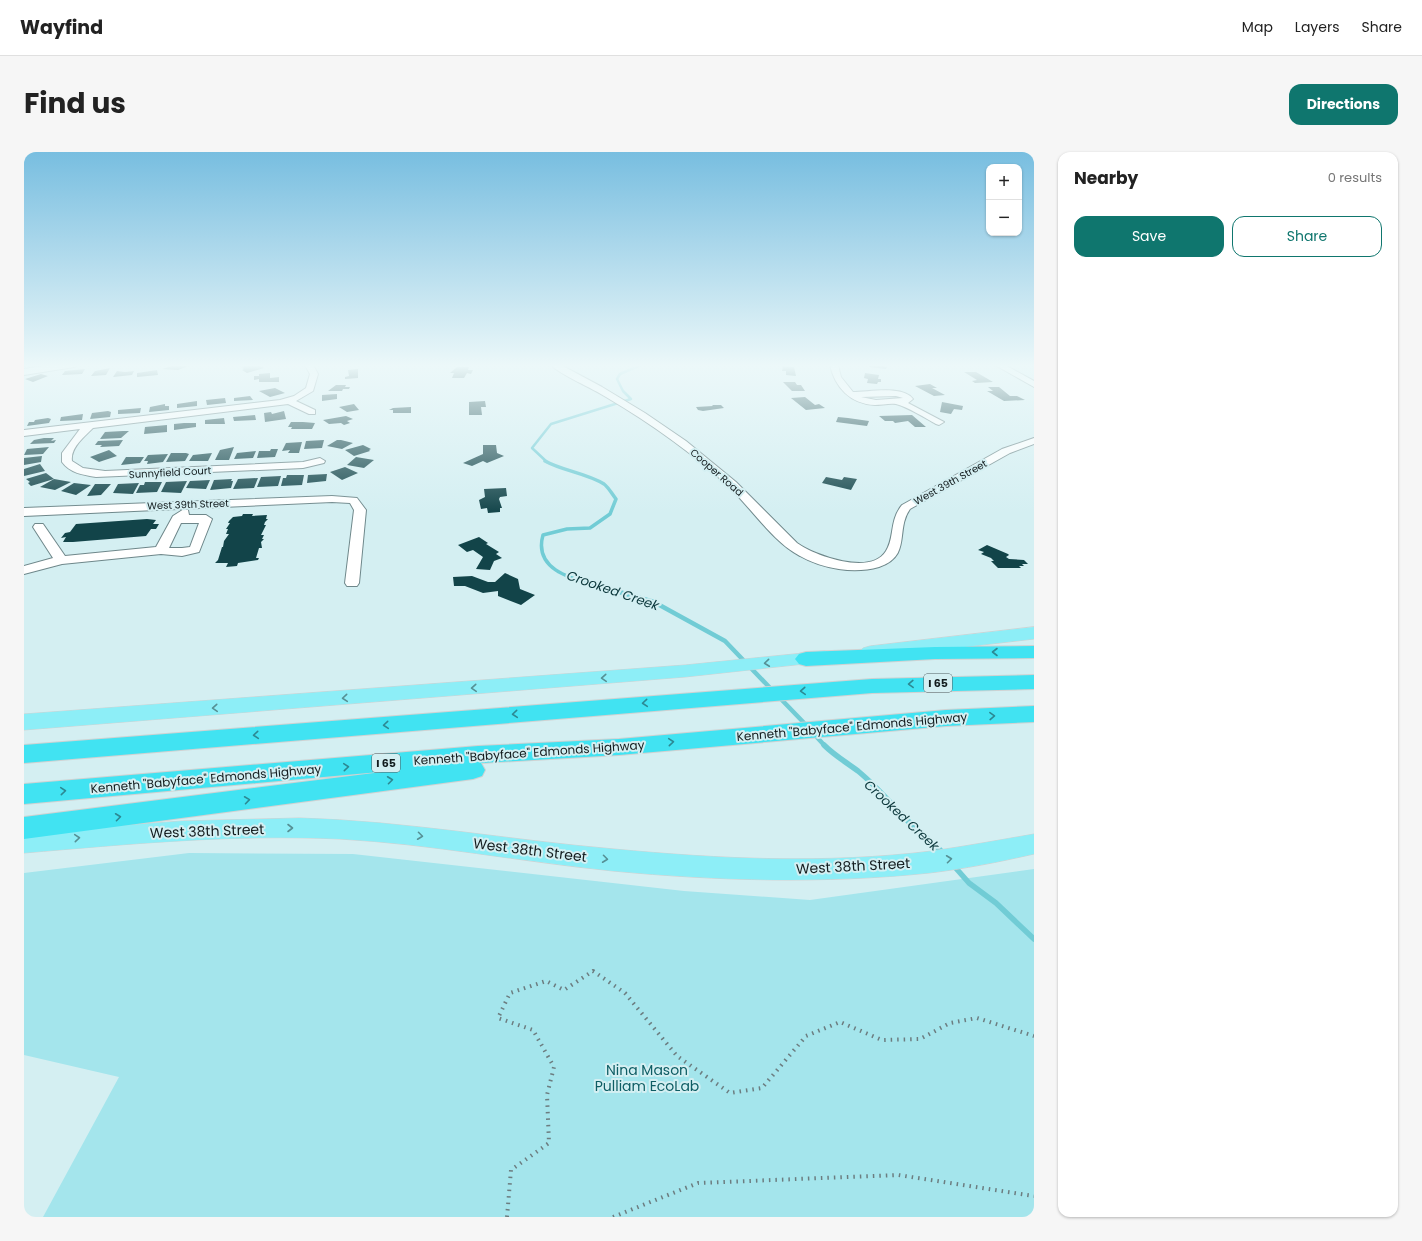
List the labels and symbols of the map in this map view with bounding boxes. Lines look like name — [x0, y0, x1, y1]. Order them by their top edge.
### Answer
street label: Cooper Road — [687, 445, 746, 500]
street label: West 39th Street — [911, 456, 990, 509]
street label: Sunnyfield Court — [128, 463, 212, 482]
street label: West 39th Street — [147, 496, 229, 513]
water label: Crooked Creek — [564, 566, 663, 616]
one-way arrow — [992, 648, 998, 656]
one-way arrow — [764, 658, 770, 667]
one-way arrow — [601, 673, 607, 682]
road number: I 65 — [924, 674, 952, 692]
one-way arrow — [908, 680, 914, 688]
one-way arrow — [471, 683, 477, 692]
one-way arrow — [800, 687, 806, 696]
one-way arrow — [342, 694, 348, 703]
one-way arrow — [642, 699, 648, 708]
one-way arrow — [212, 704, 218, 713]
street label: Kenneth "Babyface" Edmonds Highway — [736, 708, 968, 745]
one-way arrow — [512, 709, 518, 718]
one-way arrow — [989, 711, 995, 720]
one-way arrow — [383, 720, 389, 729]
one-way arrow — [253, 731, 259, 740]
street label: Kenneth "Babyface" Edmonds Highway — [413, 736, 645, 769]
one-way arrow — [668, 738, 674, 747]
road number: I 65 — [372, 754, 400, 772]
street label: Kenneth "Babyface" Edmonds Highway — [90, 760, 322, 797]
one-way arrow — [343, 762, 349, 771]
water label: Crooked Creek — [860, 775, 944, 856]
one-way arrow — [387, 776, 393, 785]
one-way arrow — [60, 787, 66, 796]
one-way arrow — [244, 796, 250, 805]
one-way arrow — [115, 813, 121, 822]
street label: West 38th Street — [150, 819, 264, 843]
one-way arrow — [287, 824, 293, 832]
one-way arrow — [417, 832, 423, 841]
street label: West 38th Street — [472, 833, 588, 867]
one-way arrow — [74, 834, 80, 843]
street label: West 38th Street — [795, 853, 911, 879]
one-way arrow — [602, 854, 608, 863]
one-way arrow — [946, 855, 952, 864]
park label: Nina Mason Pulliam EcoLab — [595, 1060, 699, 1096]

